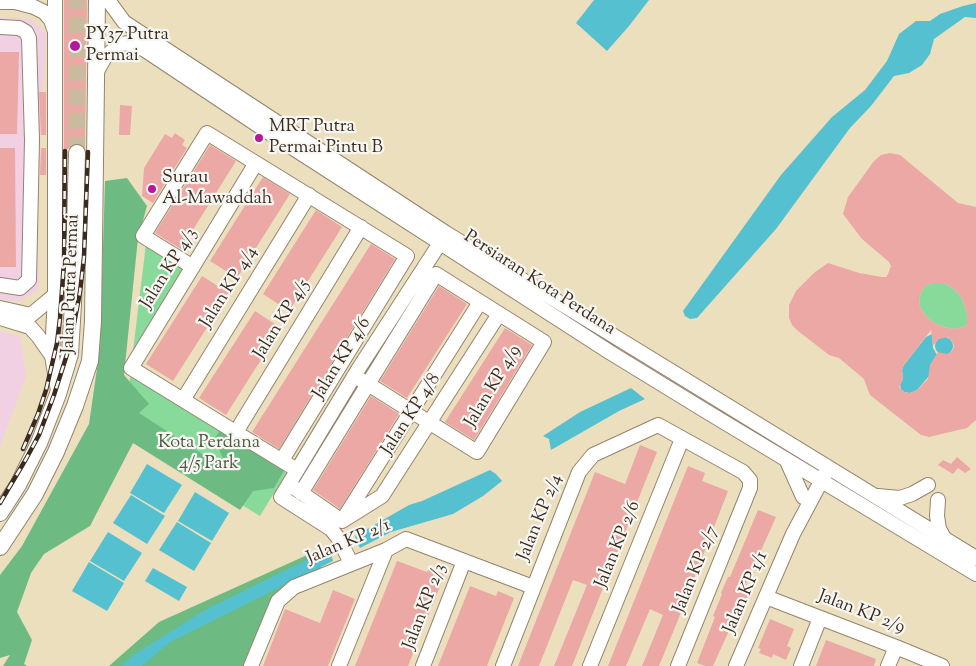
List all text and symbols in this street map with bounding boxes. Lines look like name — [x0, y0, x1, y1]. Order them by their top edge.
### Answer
place label: PY37 Putra Permai — [86, 25, 169, 68]
marker: PY37 Putra Permai — [68, 39, 82, 53]
place label: MRT Putra Permai Pintu B — [269, 117, 383, 160]
marker: MRT Putra Permai Pintu B — [253, 132, 265, 144]
place label: Surau Al-Mawaddah — [162, 168, 272, 210]
marker: Surau Al-Mawaddah — [146, 183, 158, 195]
street label: Jalan Putra Permai — [59, 214, 85, 354]
street label: Jalan KP 4/3 — [137, 225, 203, 313]
street label: Persiaran Kota Perdana — [459, 227, 619, 341]
street label: Jalan KP 4/4 — [197, 243, 263, 333]
street label: Jalan KP 4/5 — [250, 276, 316, 364]
street label: Jalan KP 4/6 — [309, 314, 377, 404]
street label: Jalan KP 4/9 — [461, 342, 527, 432]
street label: Jalan KP 4/8 — [378, 370, 446, 460]
park label: Kota Perdana 4/5 Park — [158, 433, 260, 476]
street label: Jalan KP 2/4 — [514, 472, 568, 564]
street label: Jalan KP 2/6 — [592, 498, 646, 592]
street label: Jalan KP 2/1 — [304, 516, 394, 570]
street label: Jalan KP 2/7 — [670, 523, 724, 617]
street label: Jalan KP 1/1 — [720, 549, 774, 637]
street label: Jalan KP 2/3 — [400, 561, 452, 653]
street label: Jalan KP 2/9 — [814, 587, 908, 639]

